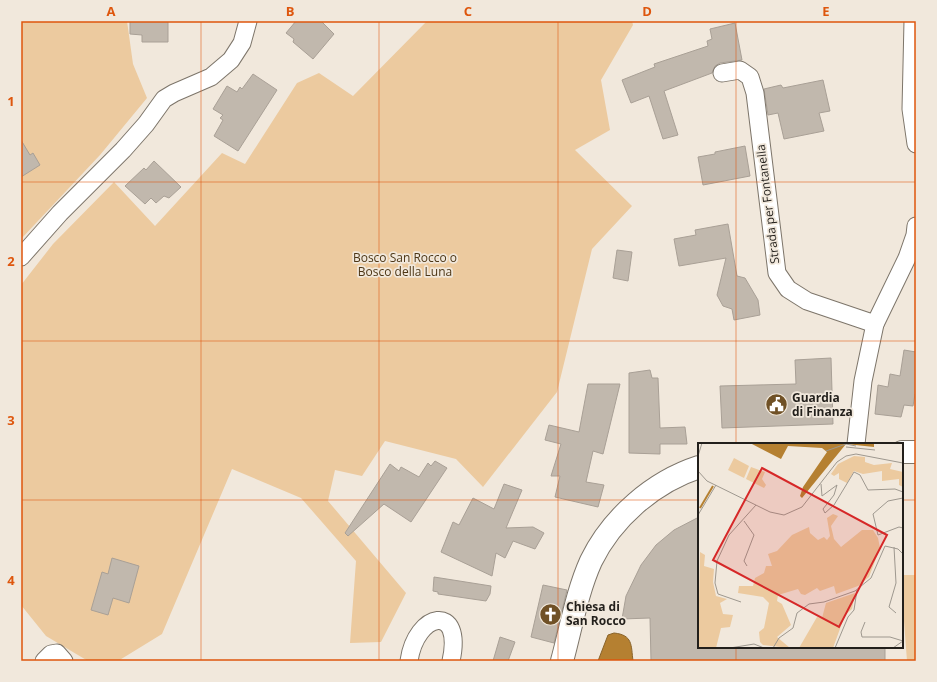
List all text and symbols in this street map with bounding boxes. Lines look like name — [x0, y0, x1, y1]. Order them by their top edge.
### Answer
text: A — [107, 2, 116, 20]
text: B — [286, 2, 295, 20]
text: C — [464, 2, 472, 20]
text: D — [642, 2, 652, 20]
text: E — [822, 2, 830, 20]
text: 1 — [7, 92, 15, 110]
street label: Strada per Fontanella — [752, 143, 783, 265]
park label: Bosco San Rocco o Bosco della Luna — [353, 249, 457, 280]
text: 2 — [7, 252, 15, 270]
place label: Guardia di Finanza — [792, 389, 853, 420]
public building icon: Guardia di Finanza — [764, 392, 790, 418]
text: 3 — [7, 411, 15, 429]
inset map — [698, 443, 903, 648]
text: 4 — [7, 571, 15, 589]
place label: Chiesa di San Rocco — [566, 598, 626, 629]
church icon: Chiesa di San Rocco — [537, 601, 563, 627]

